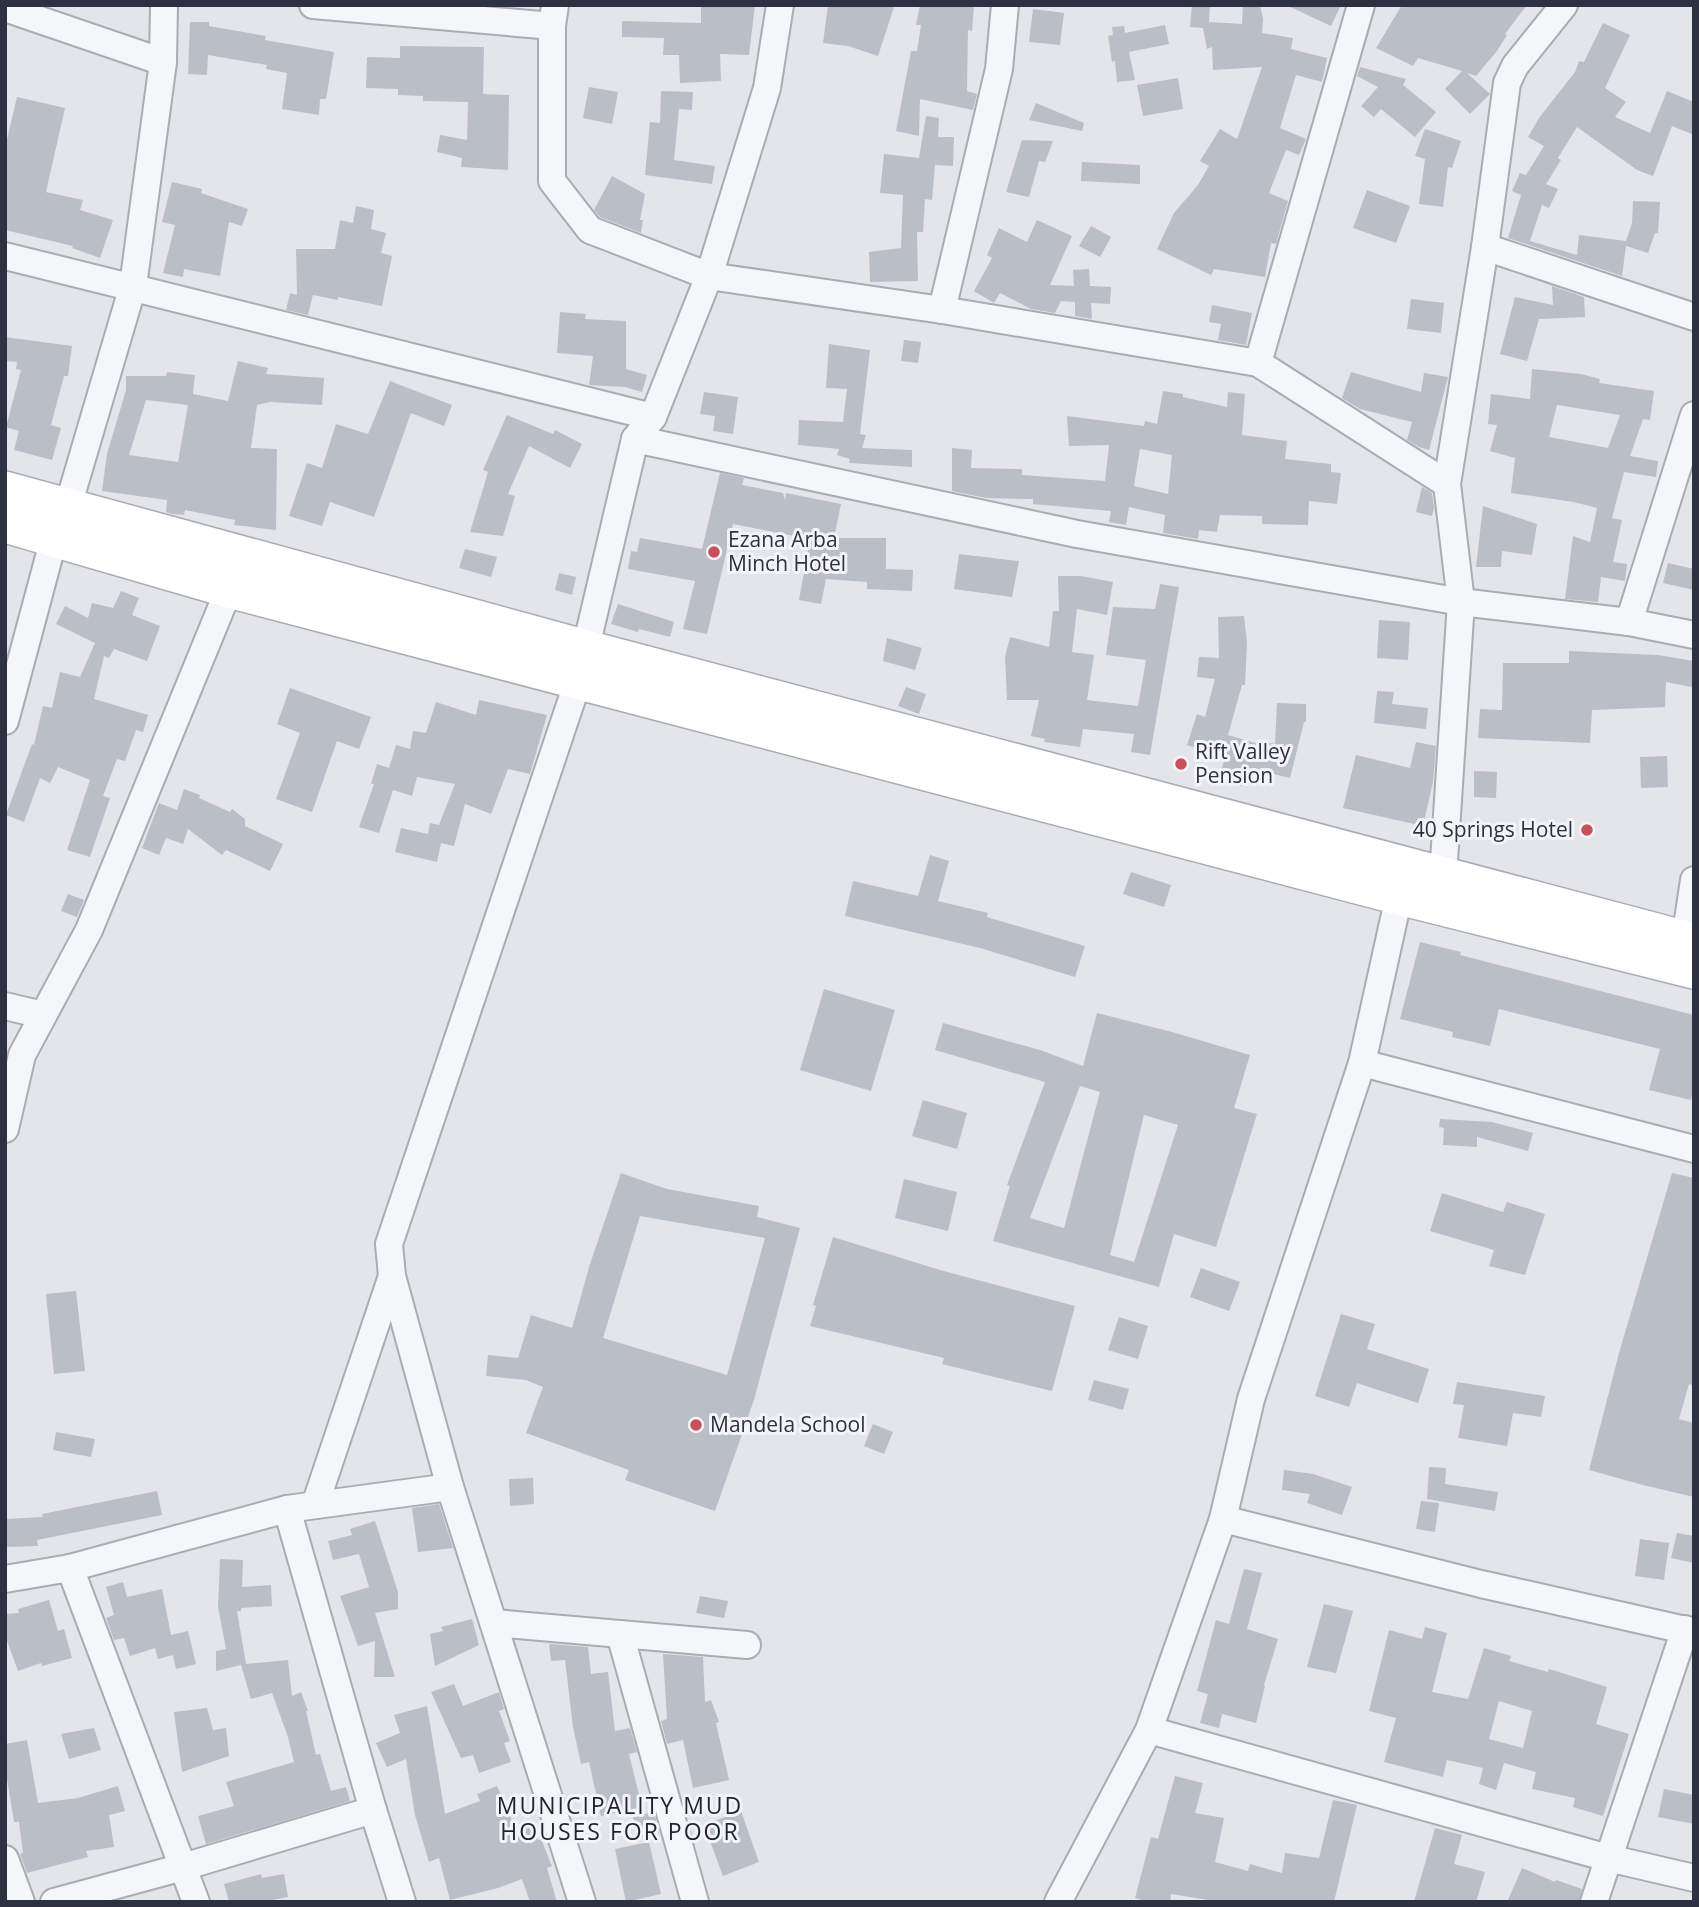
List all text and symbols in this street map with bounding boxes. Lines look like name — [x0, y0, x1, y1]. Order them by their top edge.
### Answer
place label: Ezana Arba Minch Hotel — [728, 525, 846, 577]
marker: Ezana Arba Minch Hotel — [706, 544, 722, 560]
place label: Rift Valley Pension — [1195, 737, 1291, 789]
marker: Rift Valley Pension — [1173, 756, 1189, 772]
place label: 40 Springs Hotel — [1413, 815, 1573, 843]
marker: 40 Springs Hotel — [1579, 822, 1595, 838]
place label: Mandela School — [710, 1410, 866, 1438]
marker: Mandela School — [688, 1417, 704, 1433]
district label: MUNICIPALITY MUD HOUSES FOR POOR — [497, 1789, 743, 1847]

